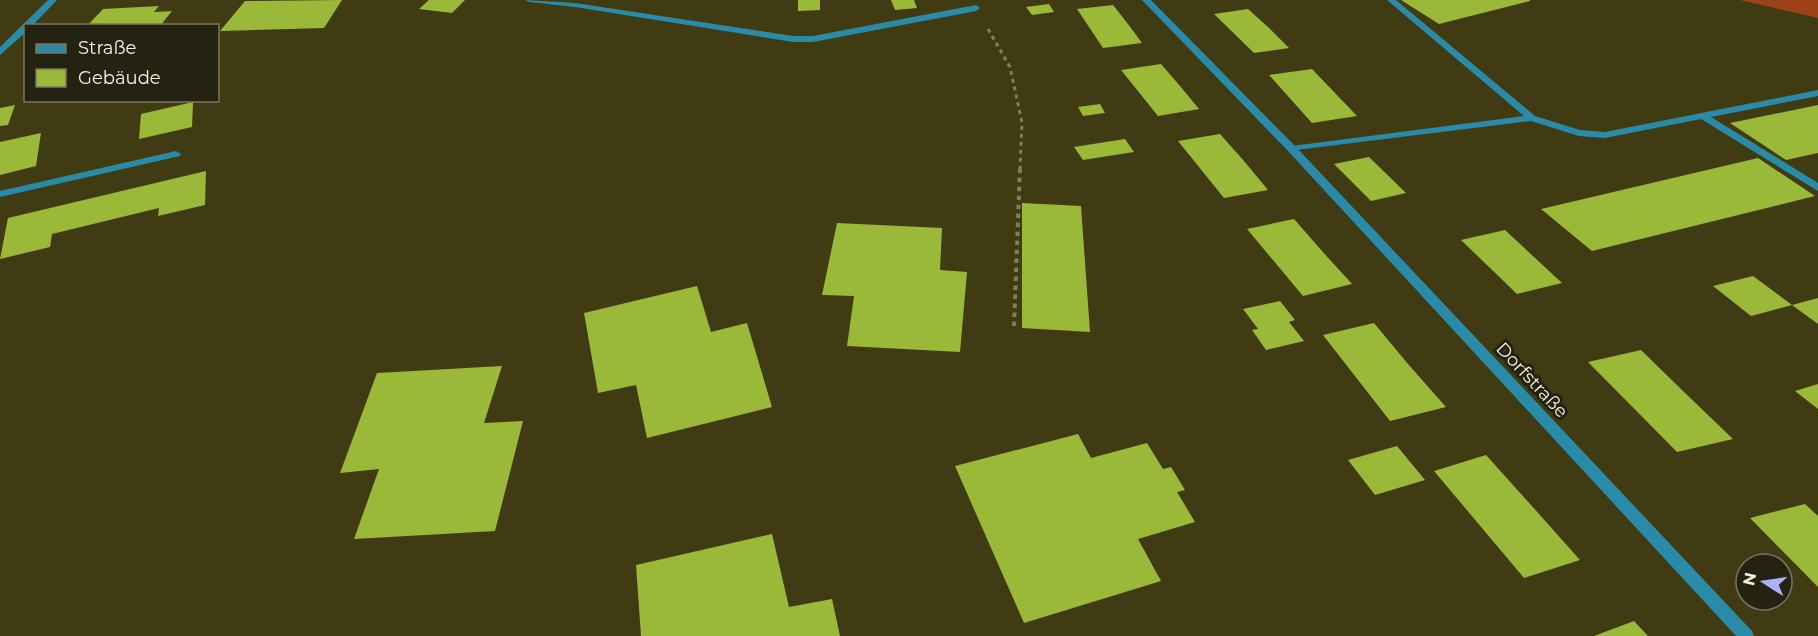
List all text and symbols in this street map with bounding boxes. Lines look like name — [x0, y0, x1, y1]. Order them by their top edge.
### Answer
legend — [24, 24, 219, 102]
text: Straße — [78, 37, 137, 59]
text: Gebäude — [78, 67, 161, 89]
street label: Dorfstraße — [1491, 338, 1573, 423]
north arrow — [1734, 552, 1794, 612]
text: N — [1739, 571, 1760, 587]

